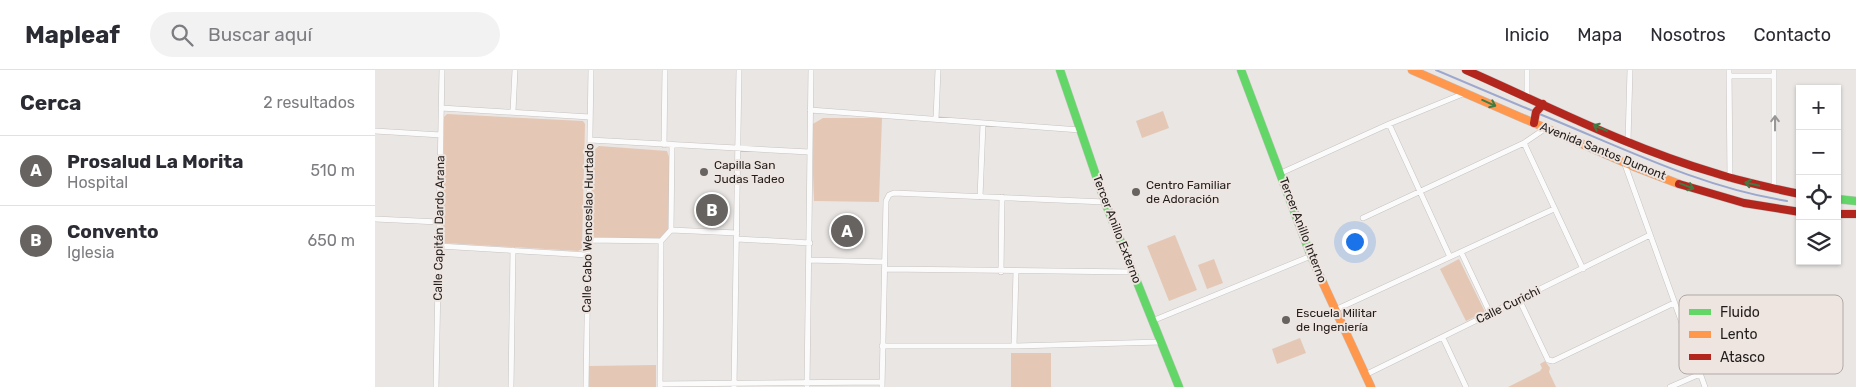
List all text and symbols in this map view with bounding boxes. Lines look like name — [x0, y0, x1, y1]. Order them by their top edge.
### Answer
search box — [150, 12, 500, 57]
text: Mapleaf — [25, 21, 120, 49]
icon: search — [168, 21, 196, 49]
text: Buscar aquí — [208, 23, 312, 46]
text: Inicio — [1504, 24, 1549, 46]
text: Mapa — [1577, 24, 1622, 46]
text: Nosotros — [1650, 24, 1726, 46]
text: Contacto — [1754, 24, 1831, 46]
map controls — [1796, 85, 1841, 265]
button: + — [1796, 85, 1841, 130]
text: Cerca — [20, 90, 81, 115]
text: 2 resultados — [263, 93, 355, 112]
one-way arrow — [1481, 100, 1496, 109]
one-way arrow — [1770, 115, 1780, 132]
street label: Avenida Santos Dumont — [1538, 119, 1668, 183]
one-way arrow — [1593, 123, 1608, 133]
button: − — [1796, 130, 1841, 175]
street label: Calle Cabo Wenceslao Hurtado — [580, 143, 596, 313]
text: Prosalud La Morita — [67, 150, 243, 173]
street label: Calle Capitán Dardo Arana — [431, 155, 447, 301]
place label: Capilla San Judas Tadeo — [714, 158, 785, 186]
text: A — [30, 161, 42, 180]
text: 510 m — [311, 161, 355, 180]
marker: Capilla San Judas Tadeo — [698, 166, 710, 178]
text: Hospital — [67, 173, 128, 192]
street label: Tercer Anillo Externo — [1090, 173, 1144, 285]
street label: Tercer Anillo Interno — [1276, 175, 1330, 285]
button: locate — [1796, 175, 1841, 220]
place label: Centro Familiar de Adoración — [1146, 178, 1231, 206]
one-way arrow — [1744, 179, 1760, 188]
one-way arrow — [1679, 182, 1694, 191]
marker: Centro Familiar de Adoración — [1130, 186, 1142, 198]
pin: B — [696, 191, 728, 229]
pin: A — [831, 212, 863, 250]
text: Convento — [67, 220, 159, 243]
button: layers — [1796, 220, 1841, 265]
your location — [1342, 229, 1368, 255]
text: B — [30, 231, 42, 250]
text: 650 m — [308, 231, 355, 250]
text: Iglesia — [67, 243, 115, 262]
street label: Calle Curichi — [1474, 283, 1542, 327]
legend — [1679, 295, 1843, 374]
text: Fluido — [1720, 304, 1760, 321]
place label: Escuela Militar de Ingeniería — [1296, 306, 1377, 334]
marker: Escuela Militar de Ingeniería — [1280, 314, 1292, 326]
text: Lento — [1720, 326, 1757, 343]
text: Atasco — [1720, 349, 1765, 366]

